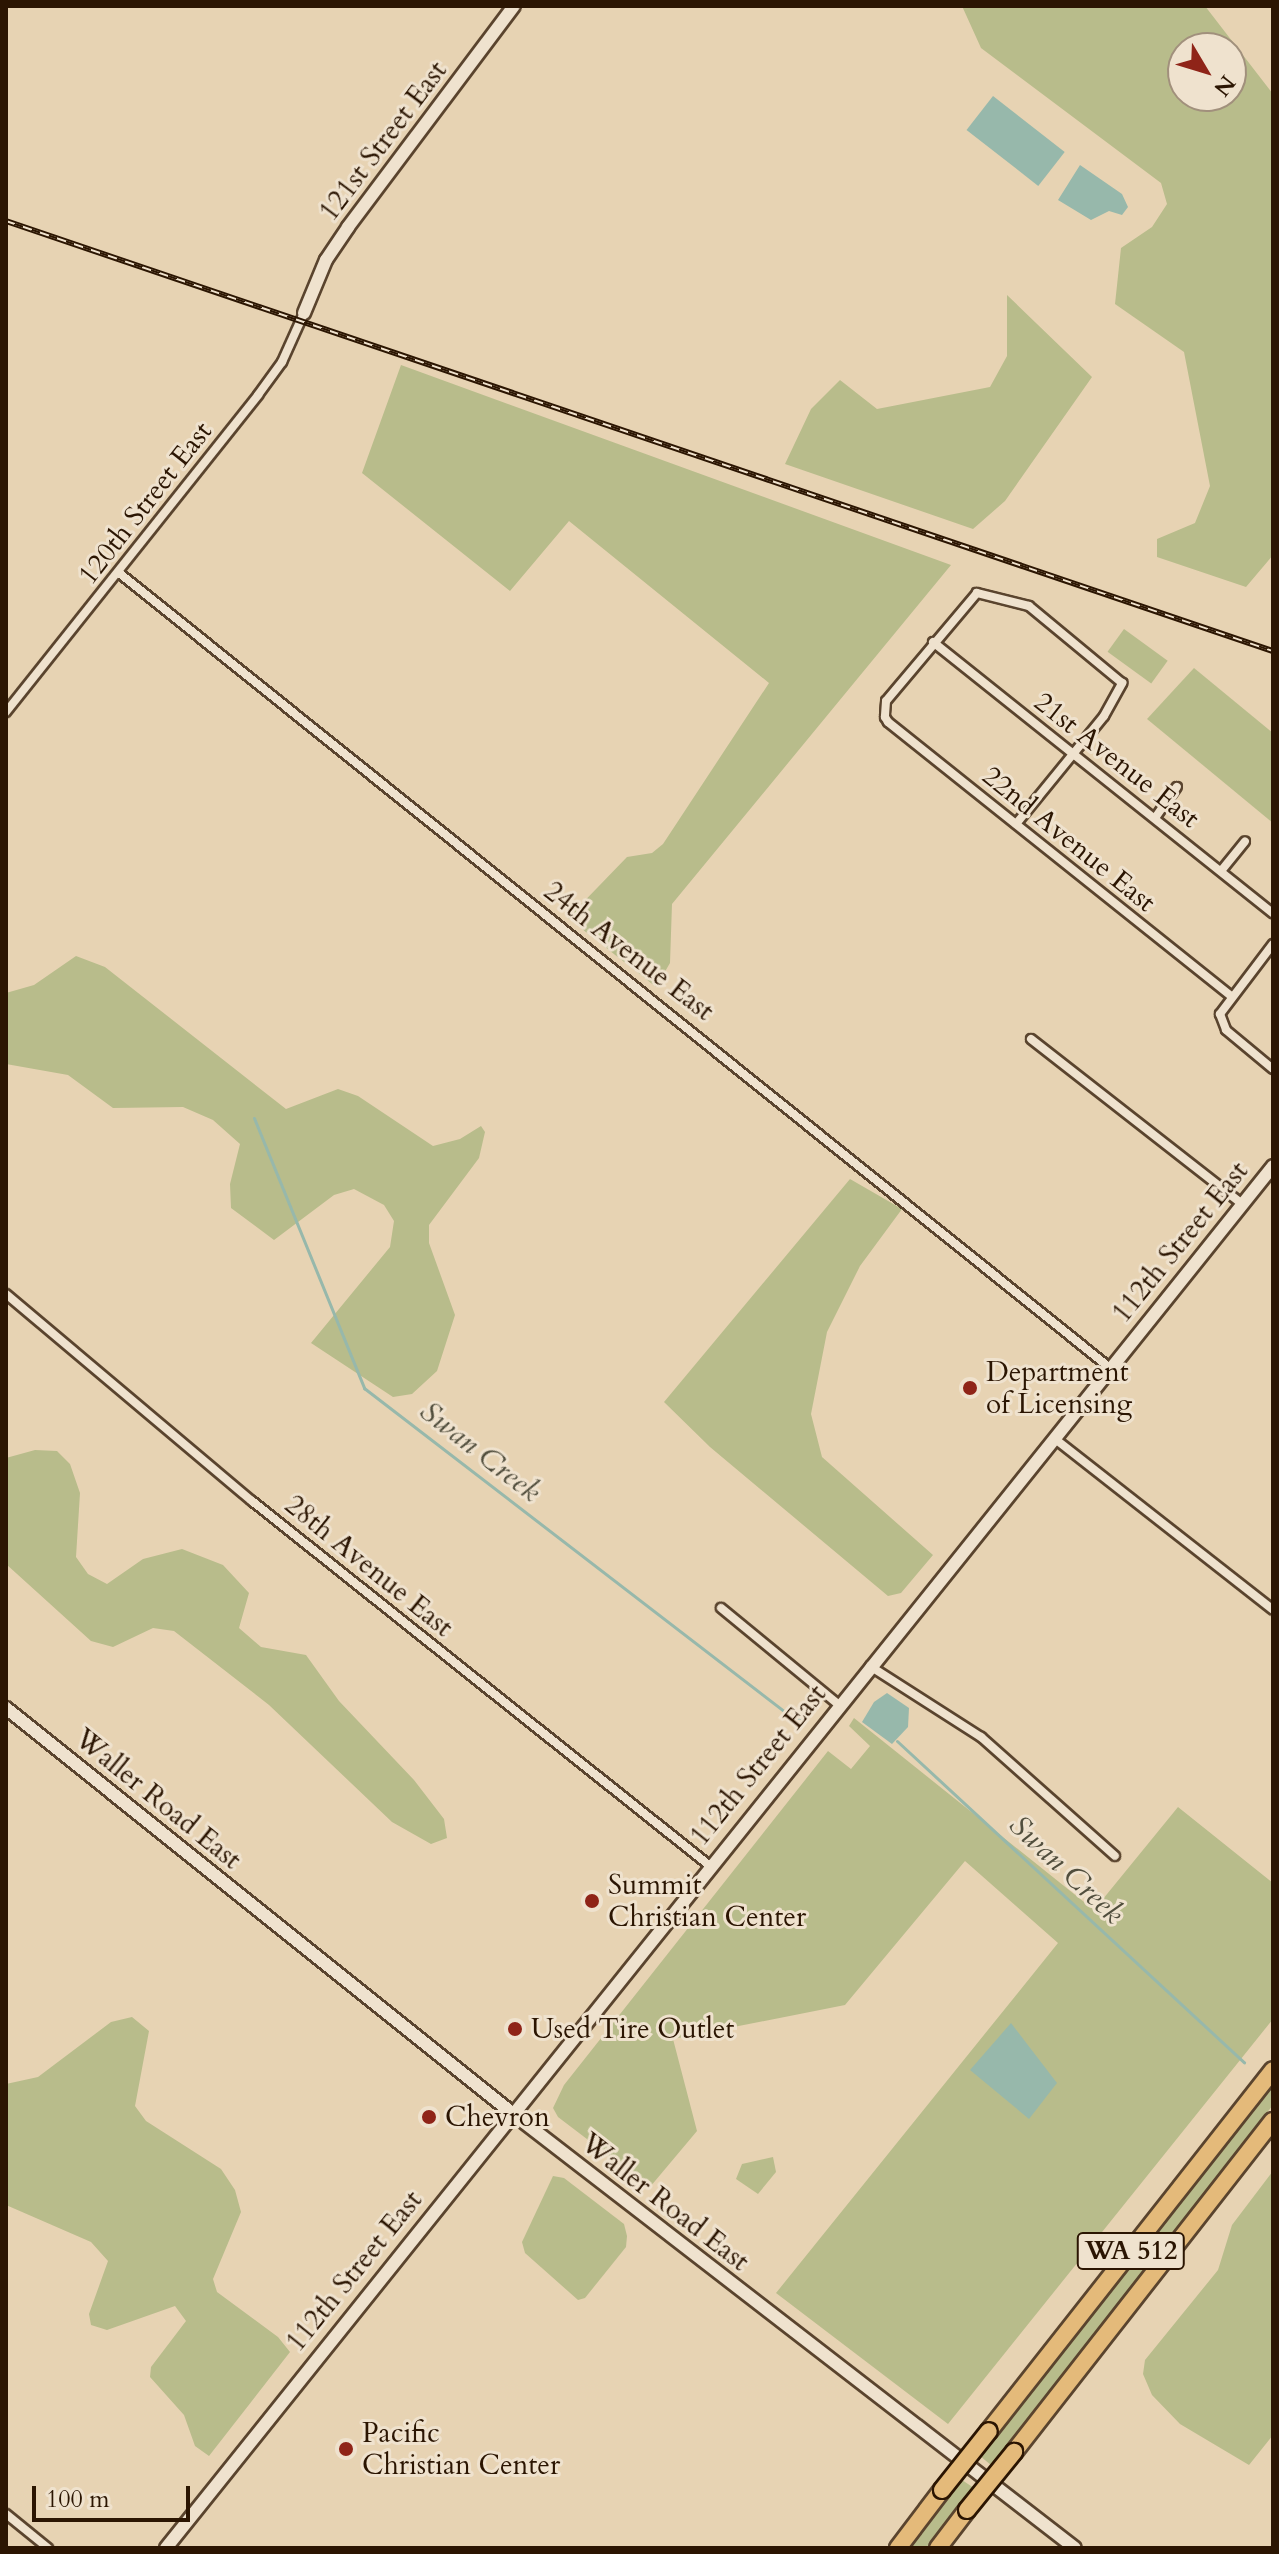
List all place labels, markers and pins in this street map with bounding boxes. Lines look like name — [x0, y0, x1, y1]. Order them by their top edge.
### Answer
place label: Department of Licensing — [986, 1355, 1132, 1421]
marker: Department of Licensing — [961, 1379, 979, 1397]
place label: Summit Christian Center — [608, 1868, 806, 1934]
marker: Summit Christian Center — [583, 1892, 601, 1910]
place label: Used Tire Outlet — [531, 2012, 734, 2046]
marker: Used Tire Outlet — [506, 2020, 524, 2038]
place label: Chevron — [445, 2100, 550, 2134]
marker: Chevron — [420, 2108, 438, 2126]
place label: Pacific Christian Center — [362, 2416, 560, 2482]
marker: Pacific Christian Center — [337, 2440, 355, 2458]

